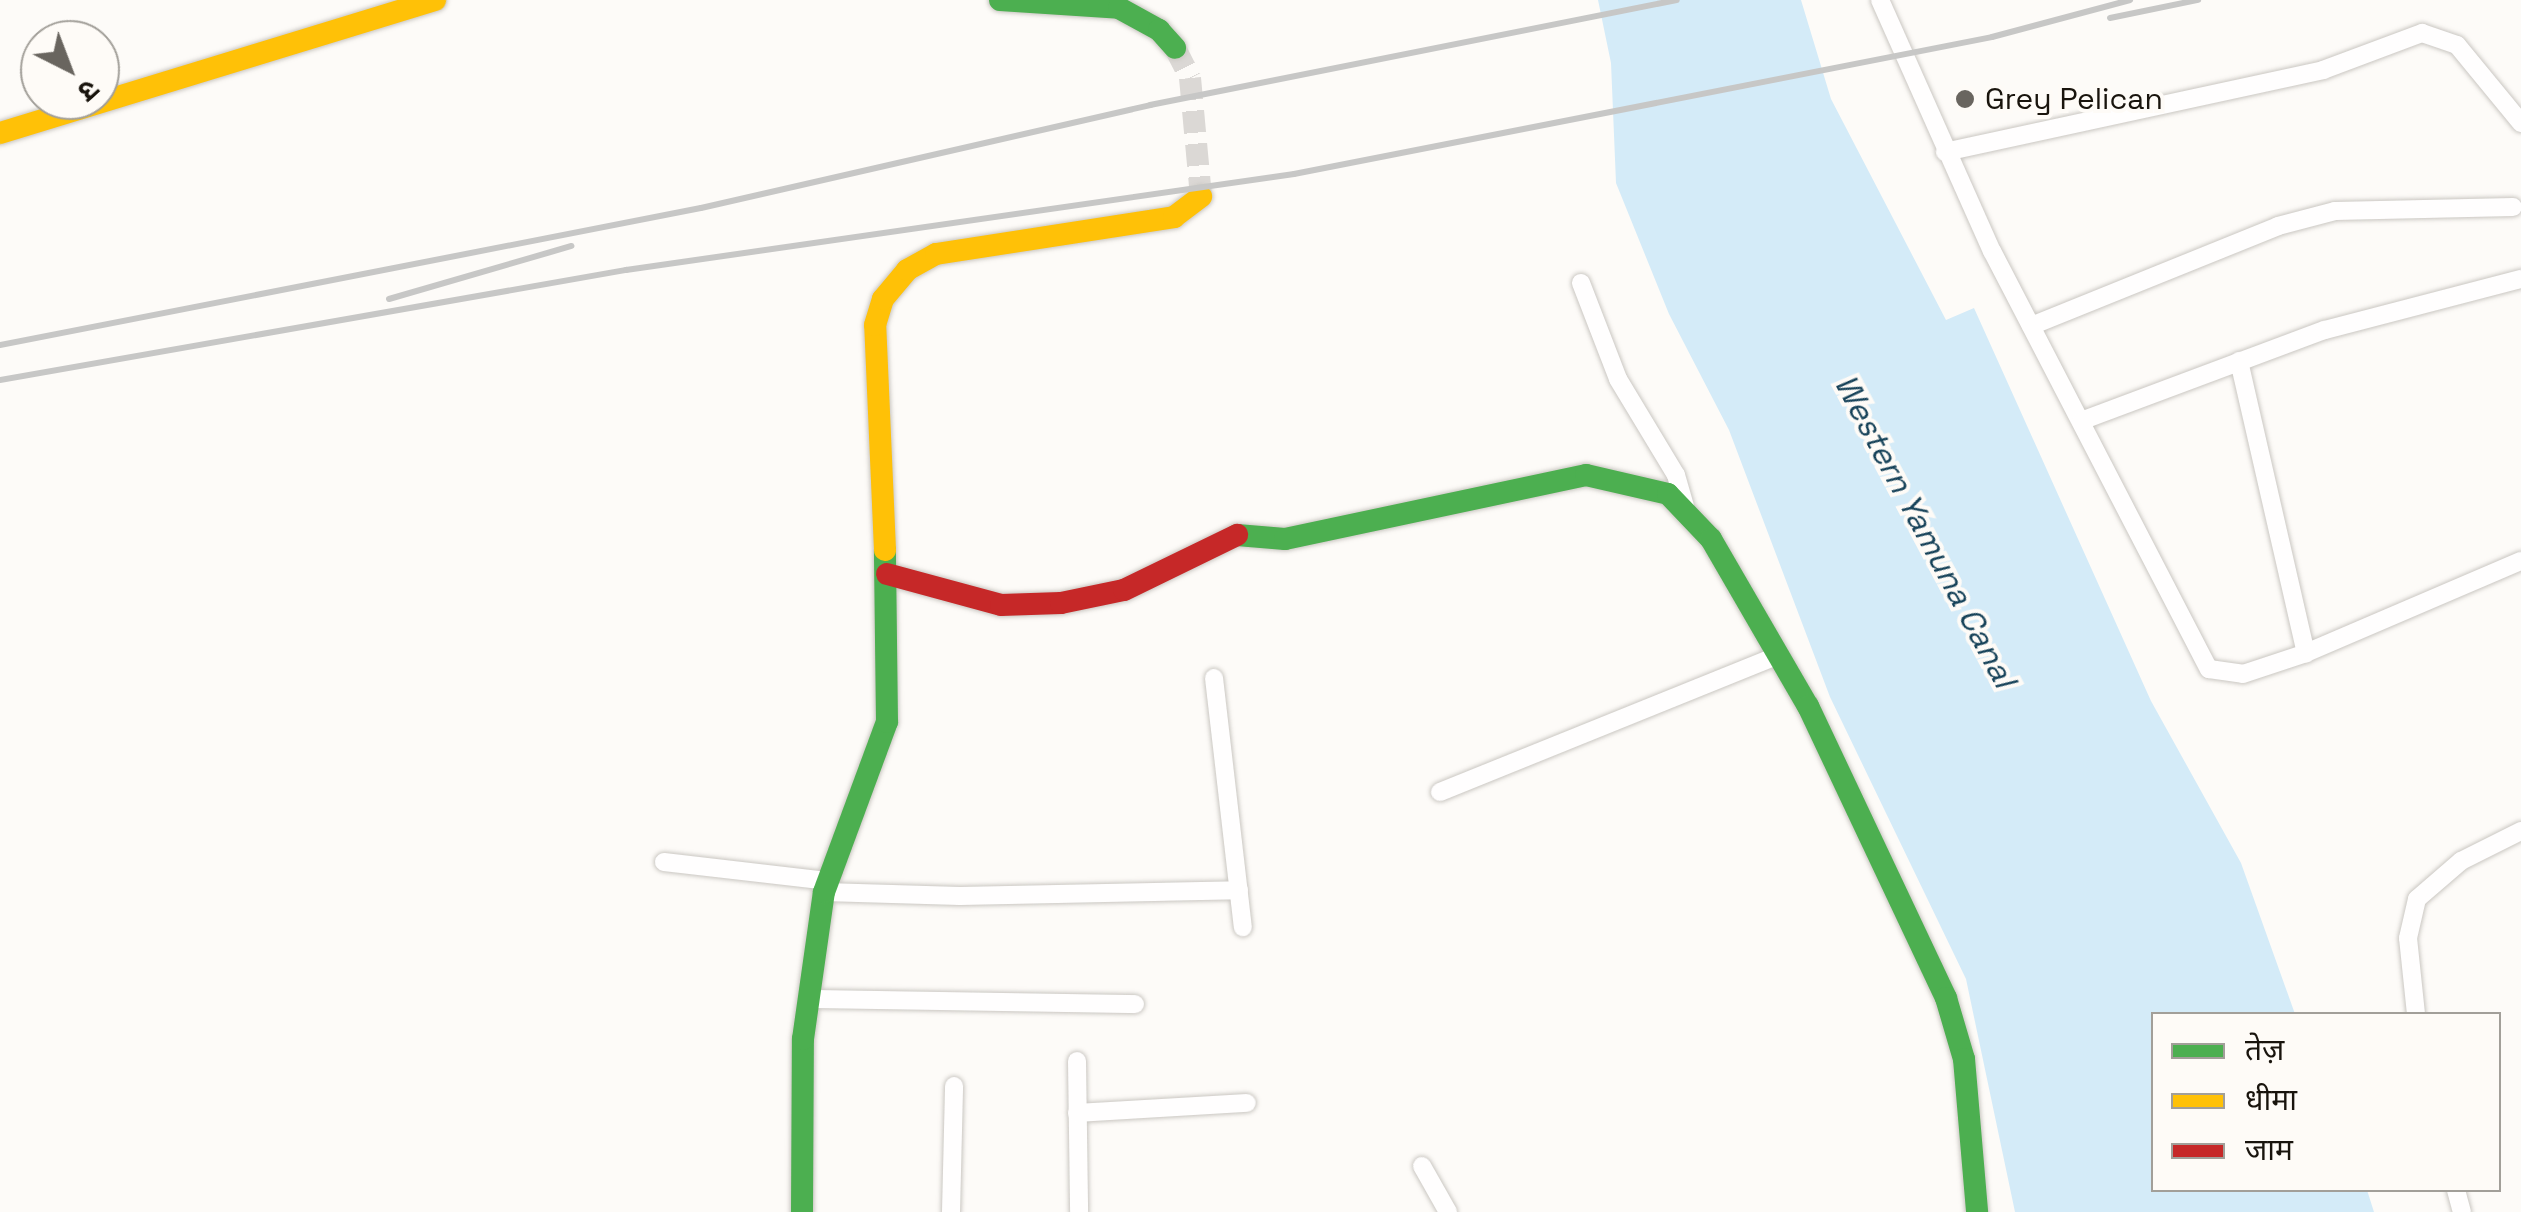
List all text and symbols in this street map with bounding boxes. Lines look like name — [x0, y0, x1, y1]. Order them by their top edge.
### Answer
north arrow — [20, 20, 120, 120]
text: उ — [71, 72, 107, 110]
place label: Grey Pelican — [1985, 81, 2163, 117]
marker: Grey Pelican — [1954, 88, 1976, 110]
water label: Western Yamuna Canal — [1826, 368, 2024, 694]
legend — [2151, 1012, 2501, 1192]
text: तेज़ — [2245, 1030, 2284, 1069]
text: धीमा — [2245, 1080, 2297, 1119]
text: जाम — [2245, 1130, 2293, 1169]

